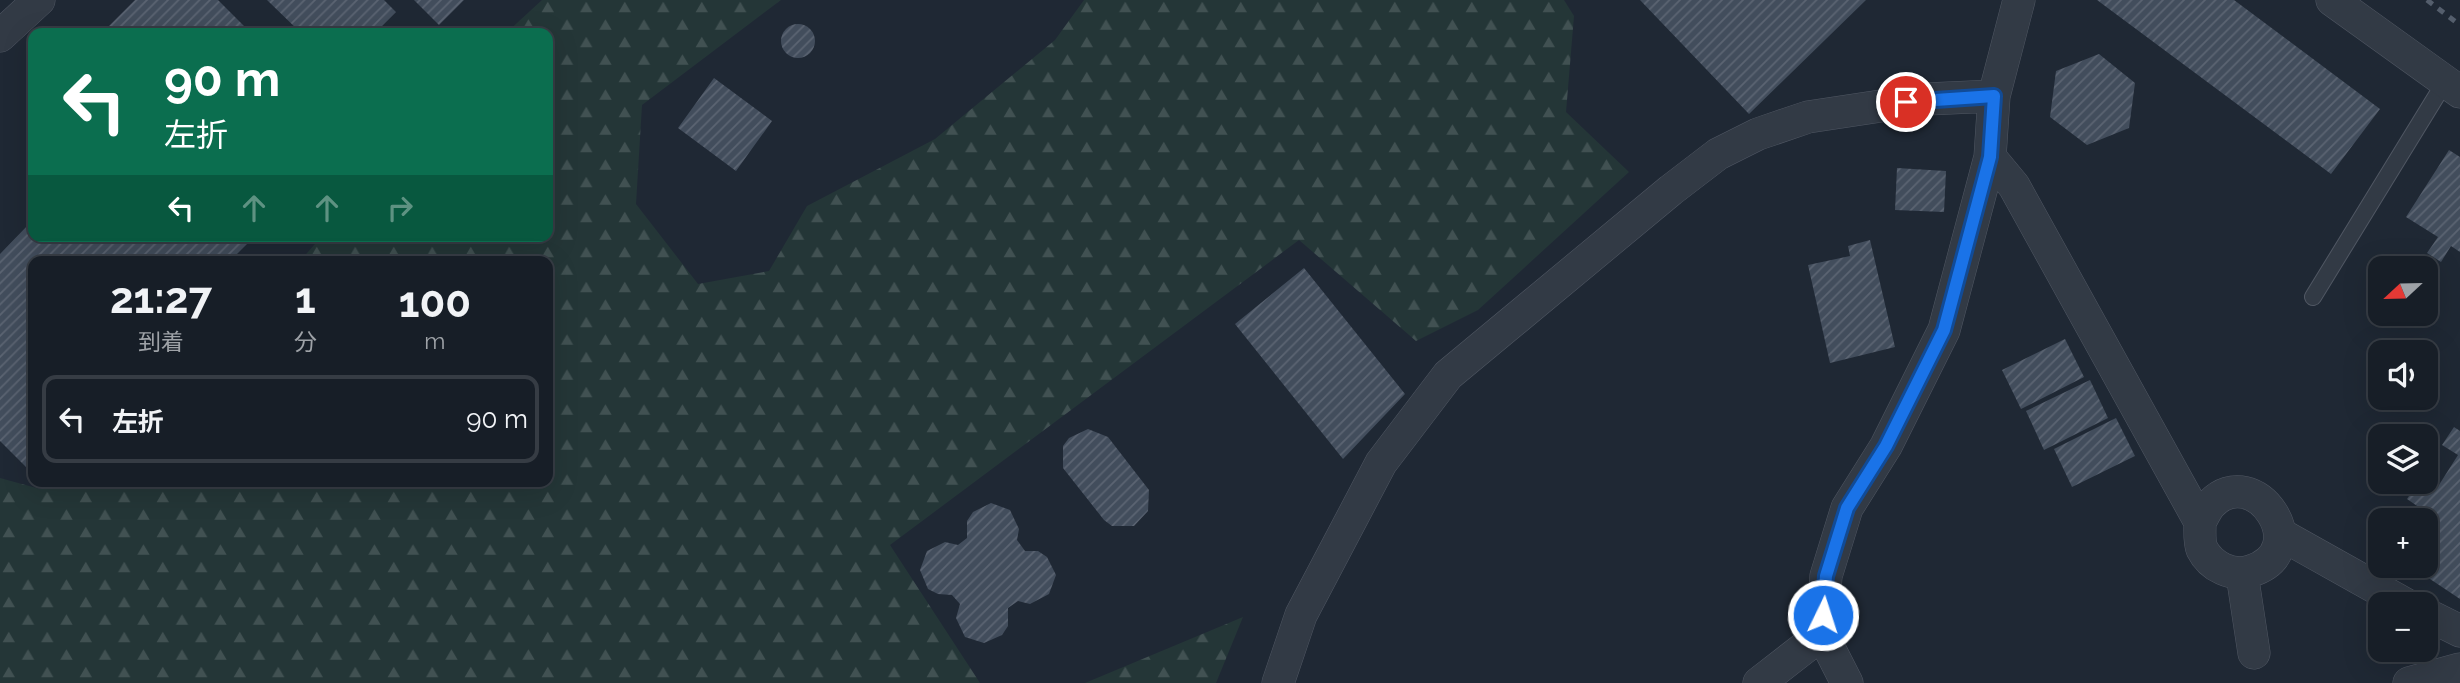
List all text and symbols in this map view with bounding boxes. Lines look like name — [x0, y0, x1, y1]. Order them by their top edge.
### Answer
text: 90 m — [164, 50, 280, 107]
icon: left — [49, 56, 140, 147]
pin — [1876, 72, 1936, 132]
icon: arrive — [1887, 83, 1925, 121]
text: 左折 — [164, 116, 228, 153]
icon: left — [162, 189, 200, 227]
icon: ahead — [235, 189, 273, 227]
icon: ahead — [308, 189, 346, 227]
icon: right — [381, 189, 419, 227]
north arrow — [2368, 256, 2438, 326]
map controls — [2368, 256, 2438, 662]
text: 21:27 — [110, 274, 212, 323]
text: 1 — [295, 274, 316, 323]
text: 100 — [399, 278, 471, 327]
text: m — [424, 327, 445, 354]
text: 到着 — [138, 328, 184, 355]
text: 分 — [294, 328, 317, 355]
button: sound — [2368, 340, 2438, 410]
icon: left — [53, 400, 91, 438]
text: 90 m — [466, 404, 528, 434]
text: 左折 — [112, 407, 164, 437]
button: layers — [2368, 424, 2438, 494]
button: + — [2368, 508, 2438, 578]
position arrow — [1786, 578, 1860, 652]
button: − — [2368, 592, 2438, 662]

